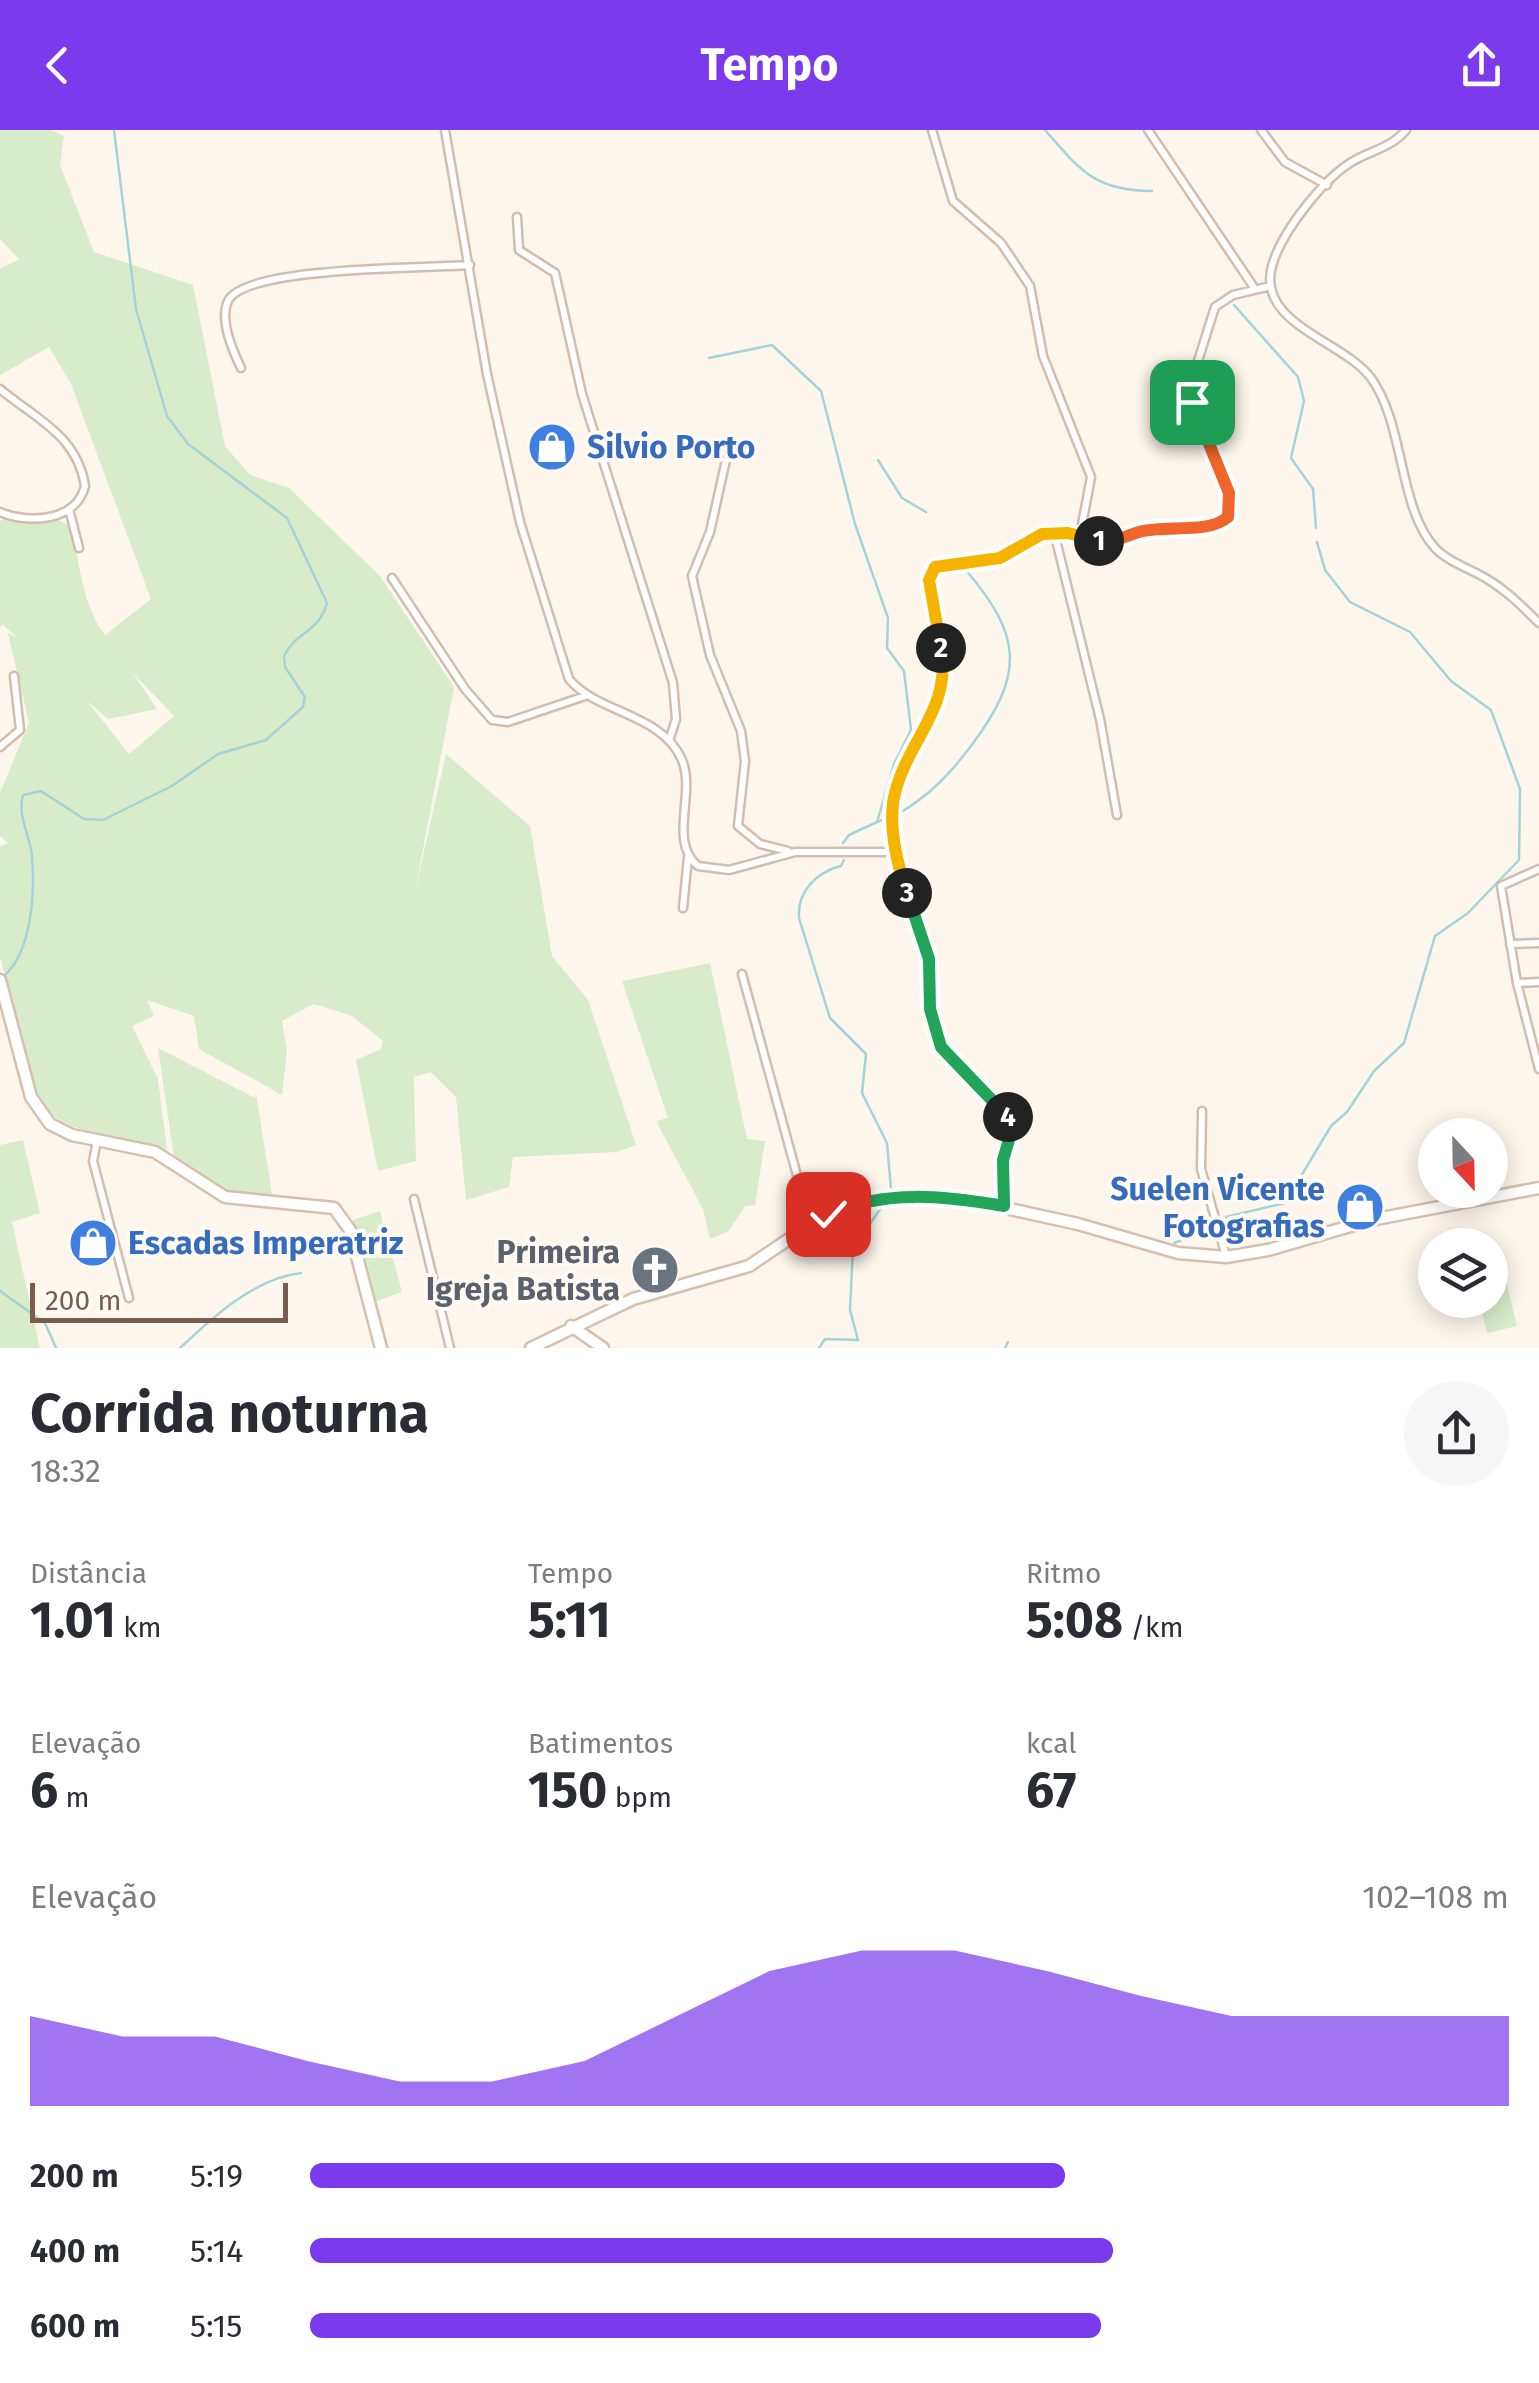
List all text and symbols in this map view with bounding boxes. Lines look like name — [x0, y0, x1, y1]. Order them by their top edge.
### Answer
icon: back — [30, 38, 85, 93]
text: Tempo — [701, 38, 838, 92]
icon: share — [1454, 38, 1509, 93]
pin — [1150, 360, 1235, 445]
icon: arrive — [1165, 375, 1220, 430]
shop icon: Silvio Porto — [526, 421, 578, 473]
place label: Silvio Porto — [587, 428, 755, 466]
pin: 1 — [1074, 516, 1124, 566]
text: 1 — [1093, 524, 1106, 557]
pin: 2 — [916, 623, 966, 673]
text: 2 — [934, 631, 948, 664]
pin: 3 — [882, 868, 932, 918]
text: 3 — [900, 876, 914, 909]
pin: 4 — [983, 1092, 1033, 1142]
text: 4 — [1000, 1100, 1016, 1133]
north arrow — [1418, 1118, 1508, 1208]
map controls — [1418, 1118, 1508, 1318]
place label: Suelen Vicente Fotografias — [1110, 1170, 1325, 1245]
pin — [786, 1172, 871, 1257]
shop icon: Suelen Vicente Fotografias — [1334, 1181, 1386, 1233]
icon: check — [801, 1187, 856, 1242]
shop icon: Escadas Imperatriz — [67, 1217, 119, 1269]
place label: Escadas Imperatriz — [128, 1224, 404, 1262]
button: layers — [1418, 1228, 1508, 1318]
place label: Primeira Igreja Batista — [426, 1233, 620, 1308]
church icon: Primeira Igreja Batista — [629, 1244, 681, 1296]
scale bar — [30, 1278, 288, 1322]
text: 200 m — [45, 1284, 122, 1317]
text: Corrida noturna — [30, 1381, 429, 1447]
button: share — [1404, 1381, 1509, 1486]
text: 18:32 — [30, 1452, 101, 1490]
text: Distância — [30, 1557, 147, 1590]
text: Tempo — [528, 1557, 613, 1590]
text: Ritmo — [1026, 1557, 1101, 1590]
text: 1.01 — [30, 1590, 116, 1650]
text: 5:11 — [528, 1590, 611, 1650]
text: 5:08 — [1026, 1590, 1123, 1650]
text: km — [116, 1611, 162, 1644]
text: /km — [1123, 1611, 1183, 1644]
text: Elevação — [30, 1727, 141, 1760]
text: Batimentos — [528, 1727, 673, 1760]
text: kcal — [1026, 1727, 1076, 1760]
text: 6 — [30, 1760, 58, 1820]
text: 150 — [528, 1760, 607, 1820]
text: 67 — [1026, 1760, 1076, 1820]
text: m — [58, 1781, 90, 1814]
text: bpm — [607, 1781, 672, 1814]
text: Elevação — [30, 1878, 157, 1916]
text: 102–108 m — [1362, 1878, 1509, 1916]
text: 200 m — [30, 2157, 119, 2195]
text: 5:19 — [190, 2157, 243, 2195]
text: 400 m — [30, 2232, 120, 2270]
text: 5:14 — [190, 2232, 243, 2270]
text: 600 m — [30, 2307, 120, 2345]
text: 5:15 — [190, 2307, 242, 2345]

